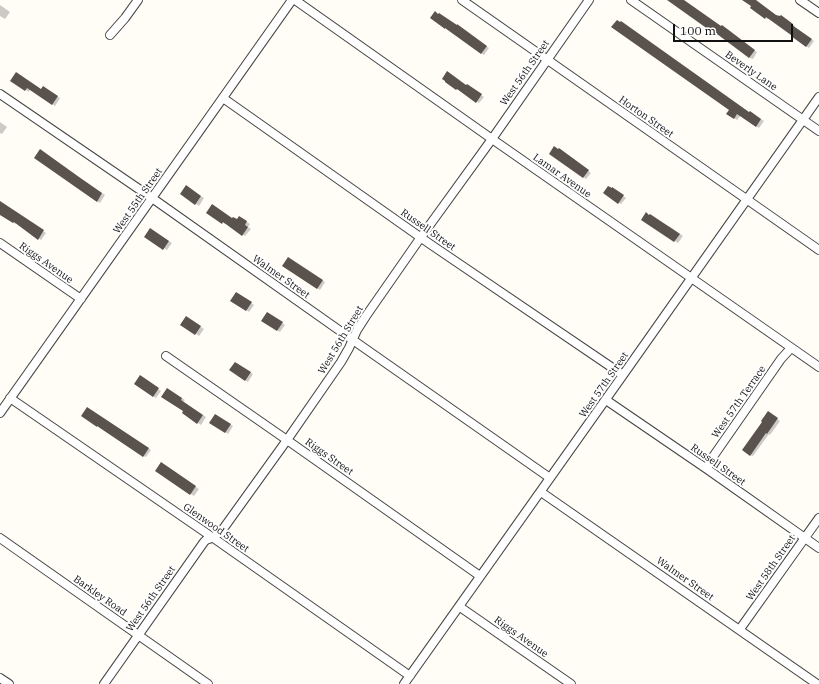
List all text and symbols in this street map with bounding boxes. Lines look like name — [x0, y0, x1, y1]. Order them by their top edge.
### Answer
scale bar — [675, 16, 795, 42]
text: 100 m — [680, 23, 716, 38]
street label: West 56th Street — [498, 38, 552, 108]
street label: Beverly Lane — [723, 49, 779, 93]
street label: Horton Street — [616, 94, 676, 140]
street label: Lamar Avenue — [531, 152, 593, 200]
street label: West 55th Street — [111, 166, 165, 236]
street label: Russell Street — [398, 207, 458, 253]
street label: Riggs Avenue — [17, 240, 75, 286]
street label: Walmer Street — [250, 253, 312, 301]
street label: West 56th Street — [316, 304, 366, 376]
street label: West 57th Street — [577, 350, 631, 420]
street label: West 57th Terrace — [710, 364, 768, 440]
street label: Riggs Street — [303, 436, 355, 478]
street label: Russell Street — [688, 442, 748, 488]
street label: Glenwood Street — [181, 501, 251, 555]
street label: West 58th Street — [744, 533, 798, 603]
street label: Walmer Street — [654, 555, 716, 603]
street label: West 56th Street — [124, 564, 178, 634]
street label: Barkley Road — [71, 573, 129, 619]
street label: Riggs Avenue — [492, 614, 550, 660]

